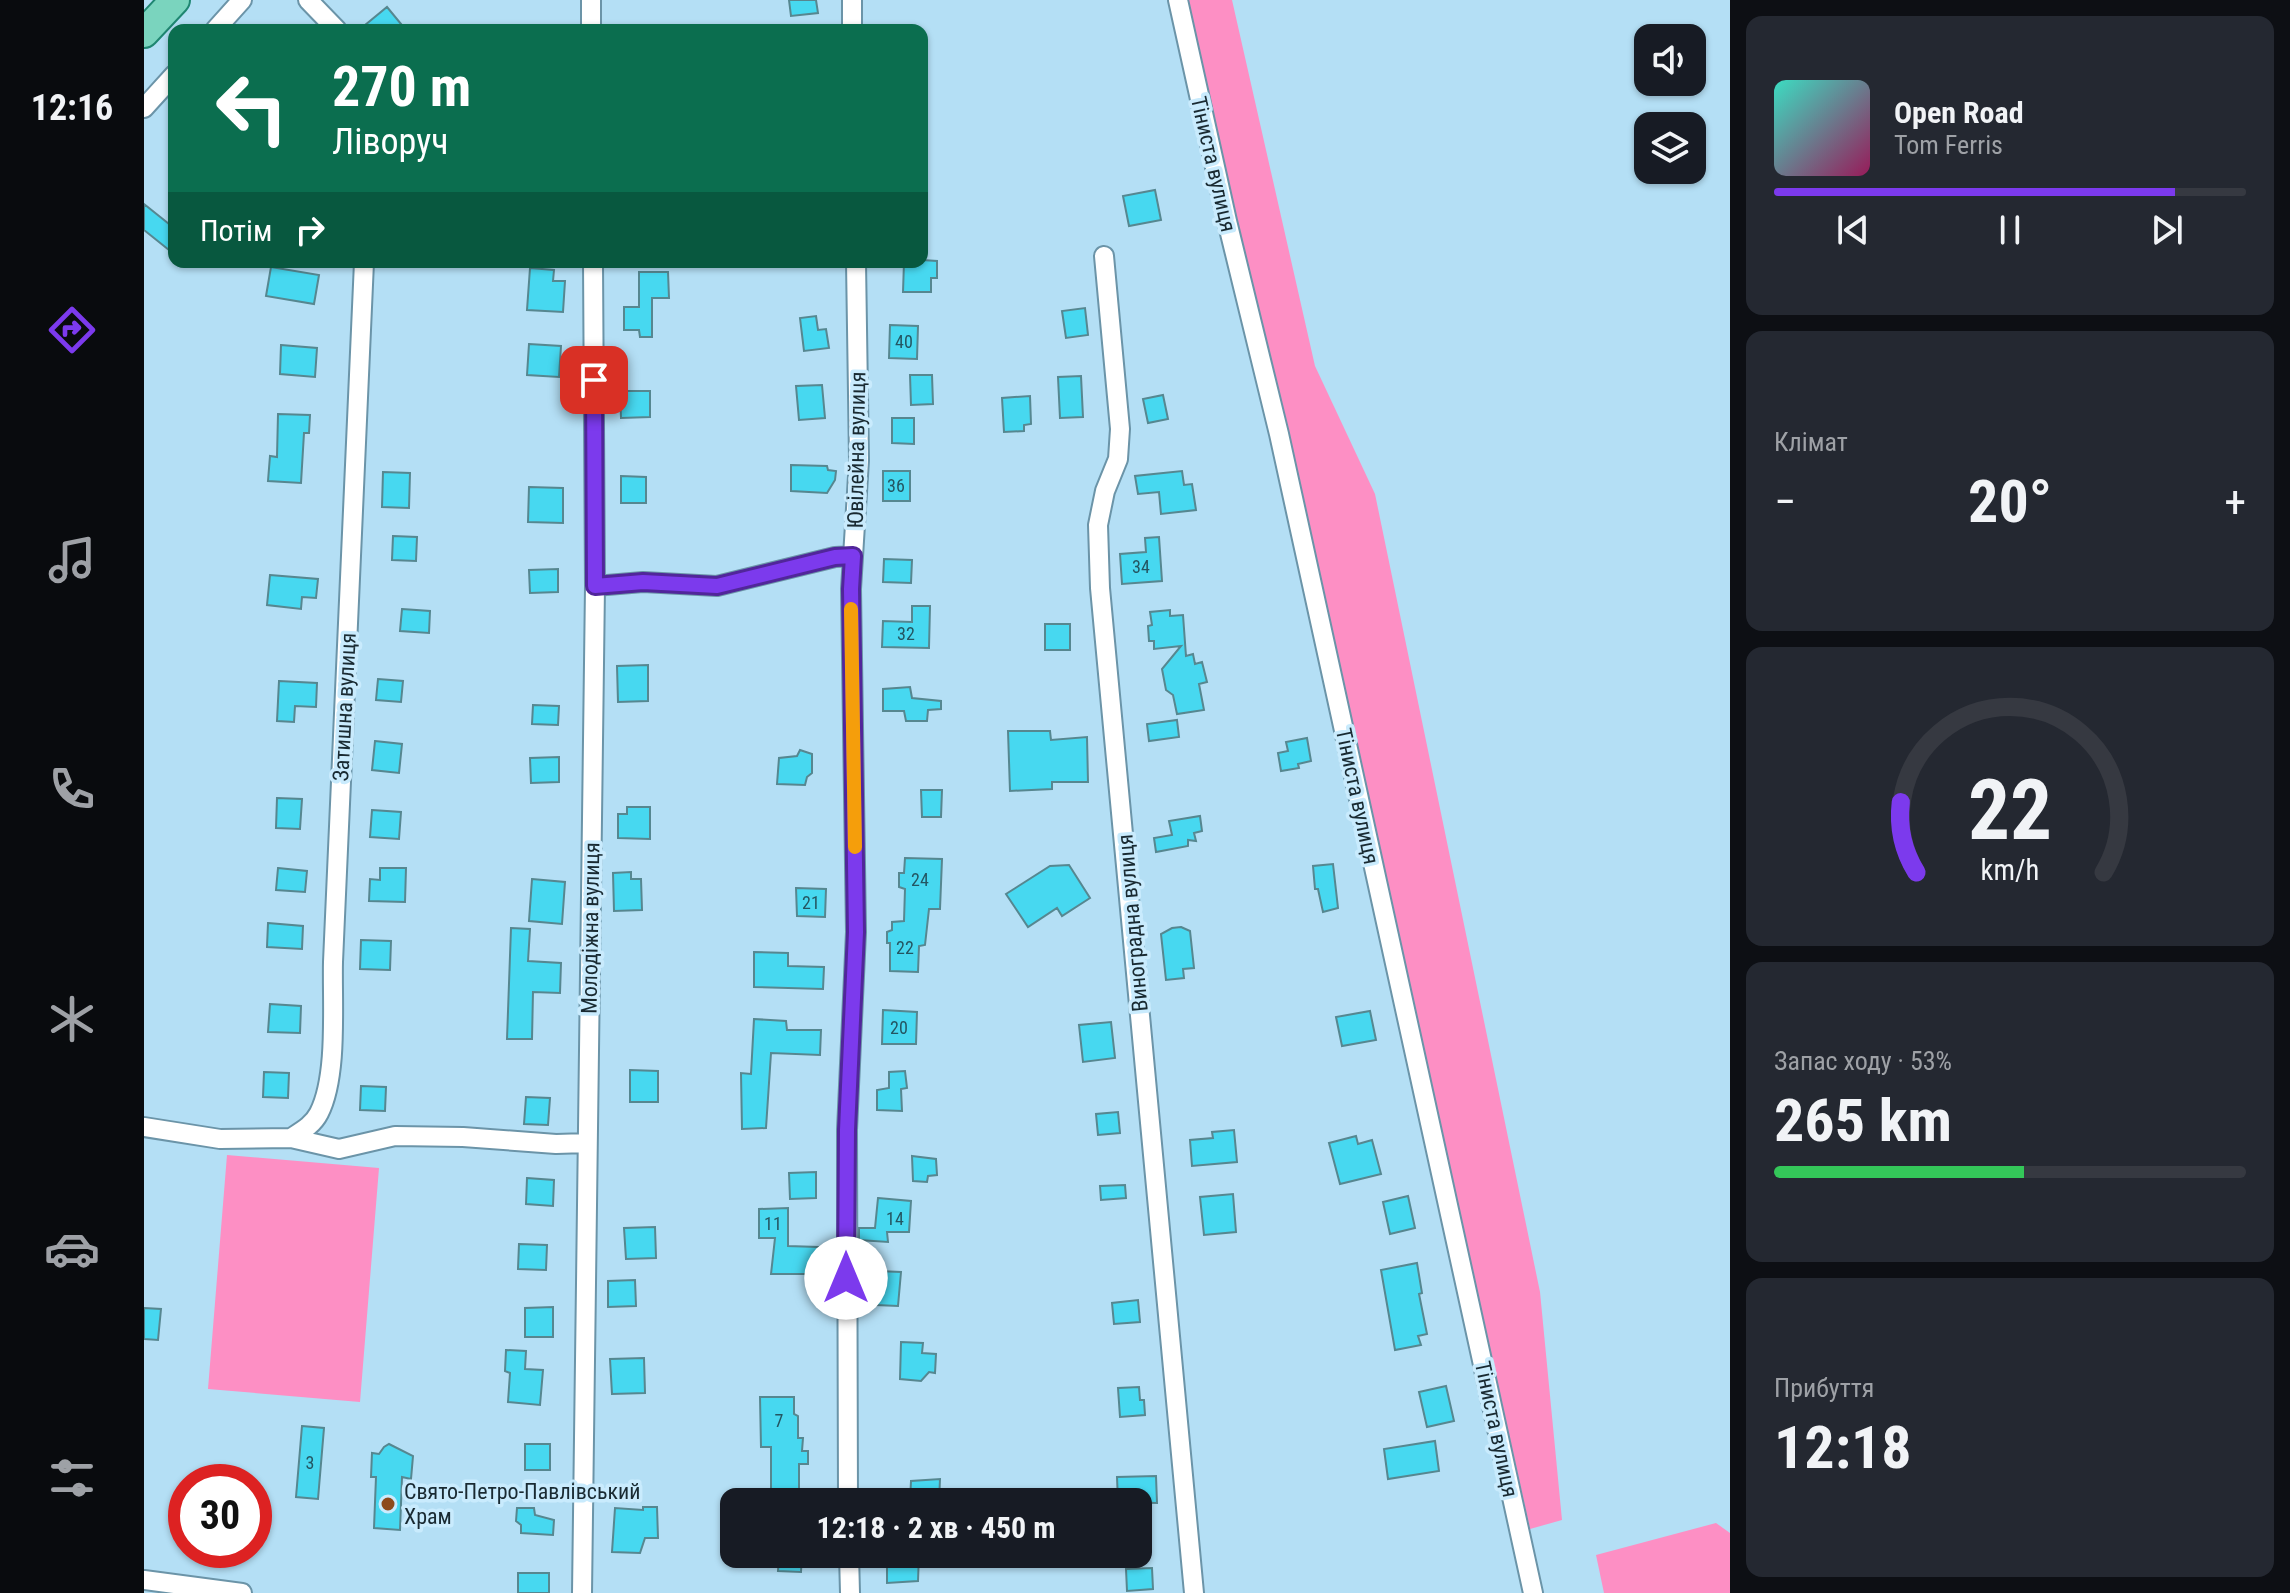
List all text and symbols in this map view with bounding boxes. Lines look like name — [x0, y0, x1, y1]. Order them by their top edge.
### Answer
map controls — [1634, 24, 1706, 184]
button: sound — [1634, 24, 1706, 96]
text: 270 m — [332, 54, 471, 120]
icon: left — [200, 56, 304, 160]
text: 12:16 — [31, 87, 113, 129]
street label: Тіниста вулиця — [1186, 94, 1241, 234]
text: Open Road — [1894, 95, 2024, 130]
button: layers — [1634, 112, 1706, 184]
text: Ліворуч — [332, 121, 448, 163]
text: Tom Ferris — [1894, 130, 2003, 160]
icon: right — [288, 208, 332, 252]
icon: previous — [1831, 208, 1875, 252]
icon: pause — [1988, 208, 2032, 252]
icon: next — [2145, 208, 2189, 252]
text: Потім — [200, 213, 272, 248]
icon: directions — [44, 302, 100, 358]
house number: 40 — [895, 331, 913, 352]
pin — [560, 346, 628, 414]
icon: arrive — [572, 358, 616, 402]
street label: Ювілейна вулиця — [843, 371, 870, 529]
text: Клімат — [1774, 427, 1848, 457]
text: 20° — [1968, 466, 2052, 537]
house number: 36 — [887, 475, 905, 496]
text: − — [1774, 476, 1796, 528]
text: + — [2224, 476, 2246, 528]
icon: music — [44, 532, 100, 588]
house number: 34 — [1132, 556, 1150, 577]
house number: 32 — [897, 623, 915, 644]
street label: Затишна вулиця — [328, 632, 361, 782]
street label: Тіниста вулиця — [1331, 726, 1384, 866]
icon: phone — [44, 761, 100, 817]
text: 22 — [1968, 761, 2052, 858]
street label: Виноградна вулиця — [1112, 833, 1153, 1013]
street label: Молодіжна вулиця — [577, 842, 604, 1014]
text: km/h — [1981, 853, 2039, 887]
house number: 24 — [911, 869, 929, 890]
house number: 21 — [802, 892, 820, 913]
house number: 22 — [896, 937, 914, 958]
icon: climate — [44, 991, 100, 1047]
house number: 20 — [890, 1017, 908, 1038]
text: Запас ходу · 53% — [1774, 1046, 1952, 1076]
text: 265 km — [1774, 1085, 1952, 1156]
house number: 14 — [886, 1208, 904, 1229]
house number: 11 — [764, 1213, 782, 1234]
icon: car — [44, 1221, 100, 1277]
position arrow — [804, 1236, 888, 1320]
street label: Тіниста вулиця — [1470, 1359, 1523, 1499]
text: Прибуття — [1774, 1373, 1874, 1403]
house number: 7 — [775, 1410, 784, 1431]
text: 12:18 — [1774, 1412, 1912, 1483]
icon: filters — [44, 1450, 100, 1506]
house number: 3 — [306, 1452, 314, 1473]
speed limit sign: 30 — [168, 1464, 272, 1568]
place label: Свято-Петро-Павлівський Храм — [404, 1479, 640, 1529]
marker: Свято-Петро-Павлівський Храм — [379, 1495, 397, 1513]
text: 12:18 · 2 хв · 450 m — [817, 1510, 1055, 1545]

